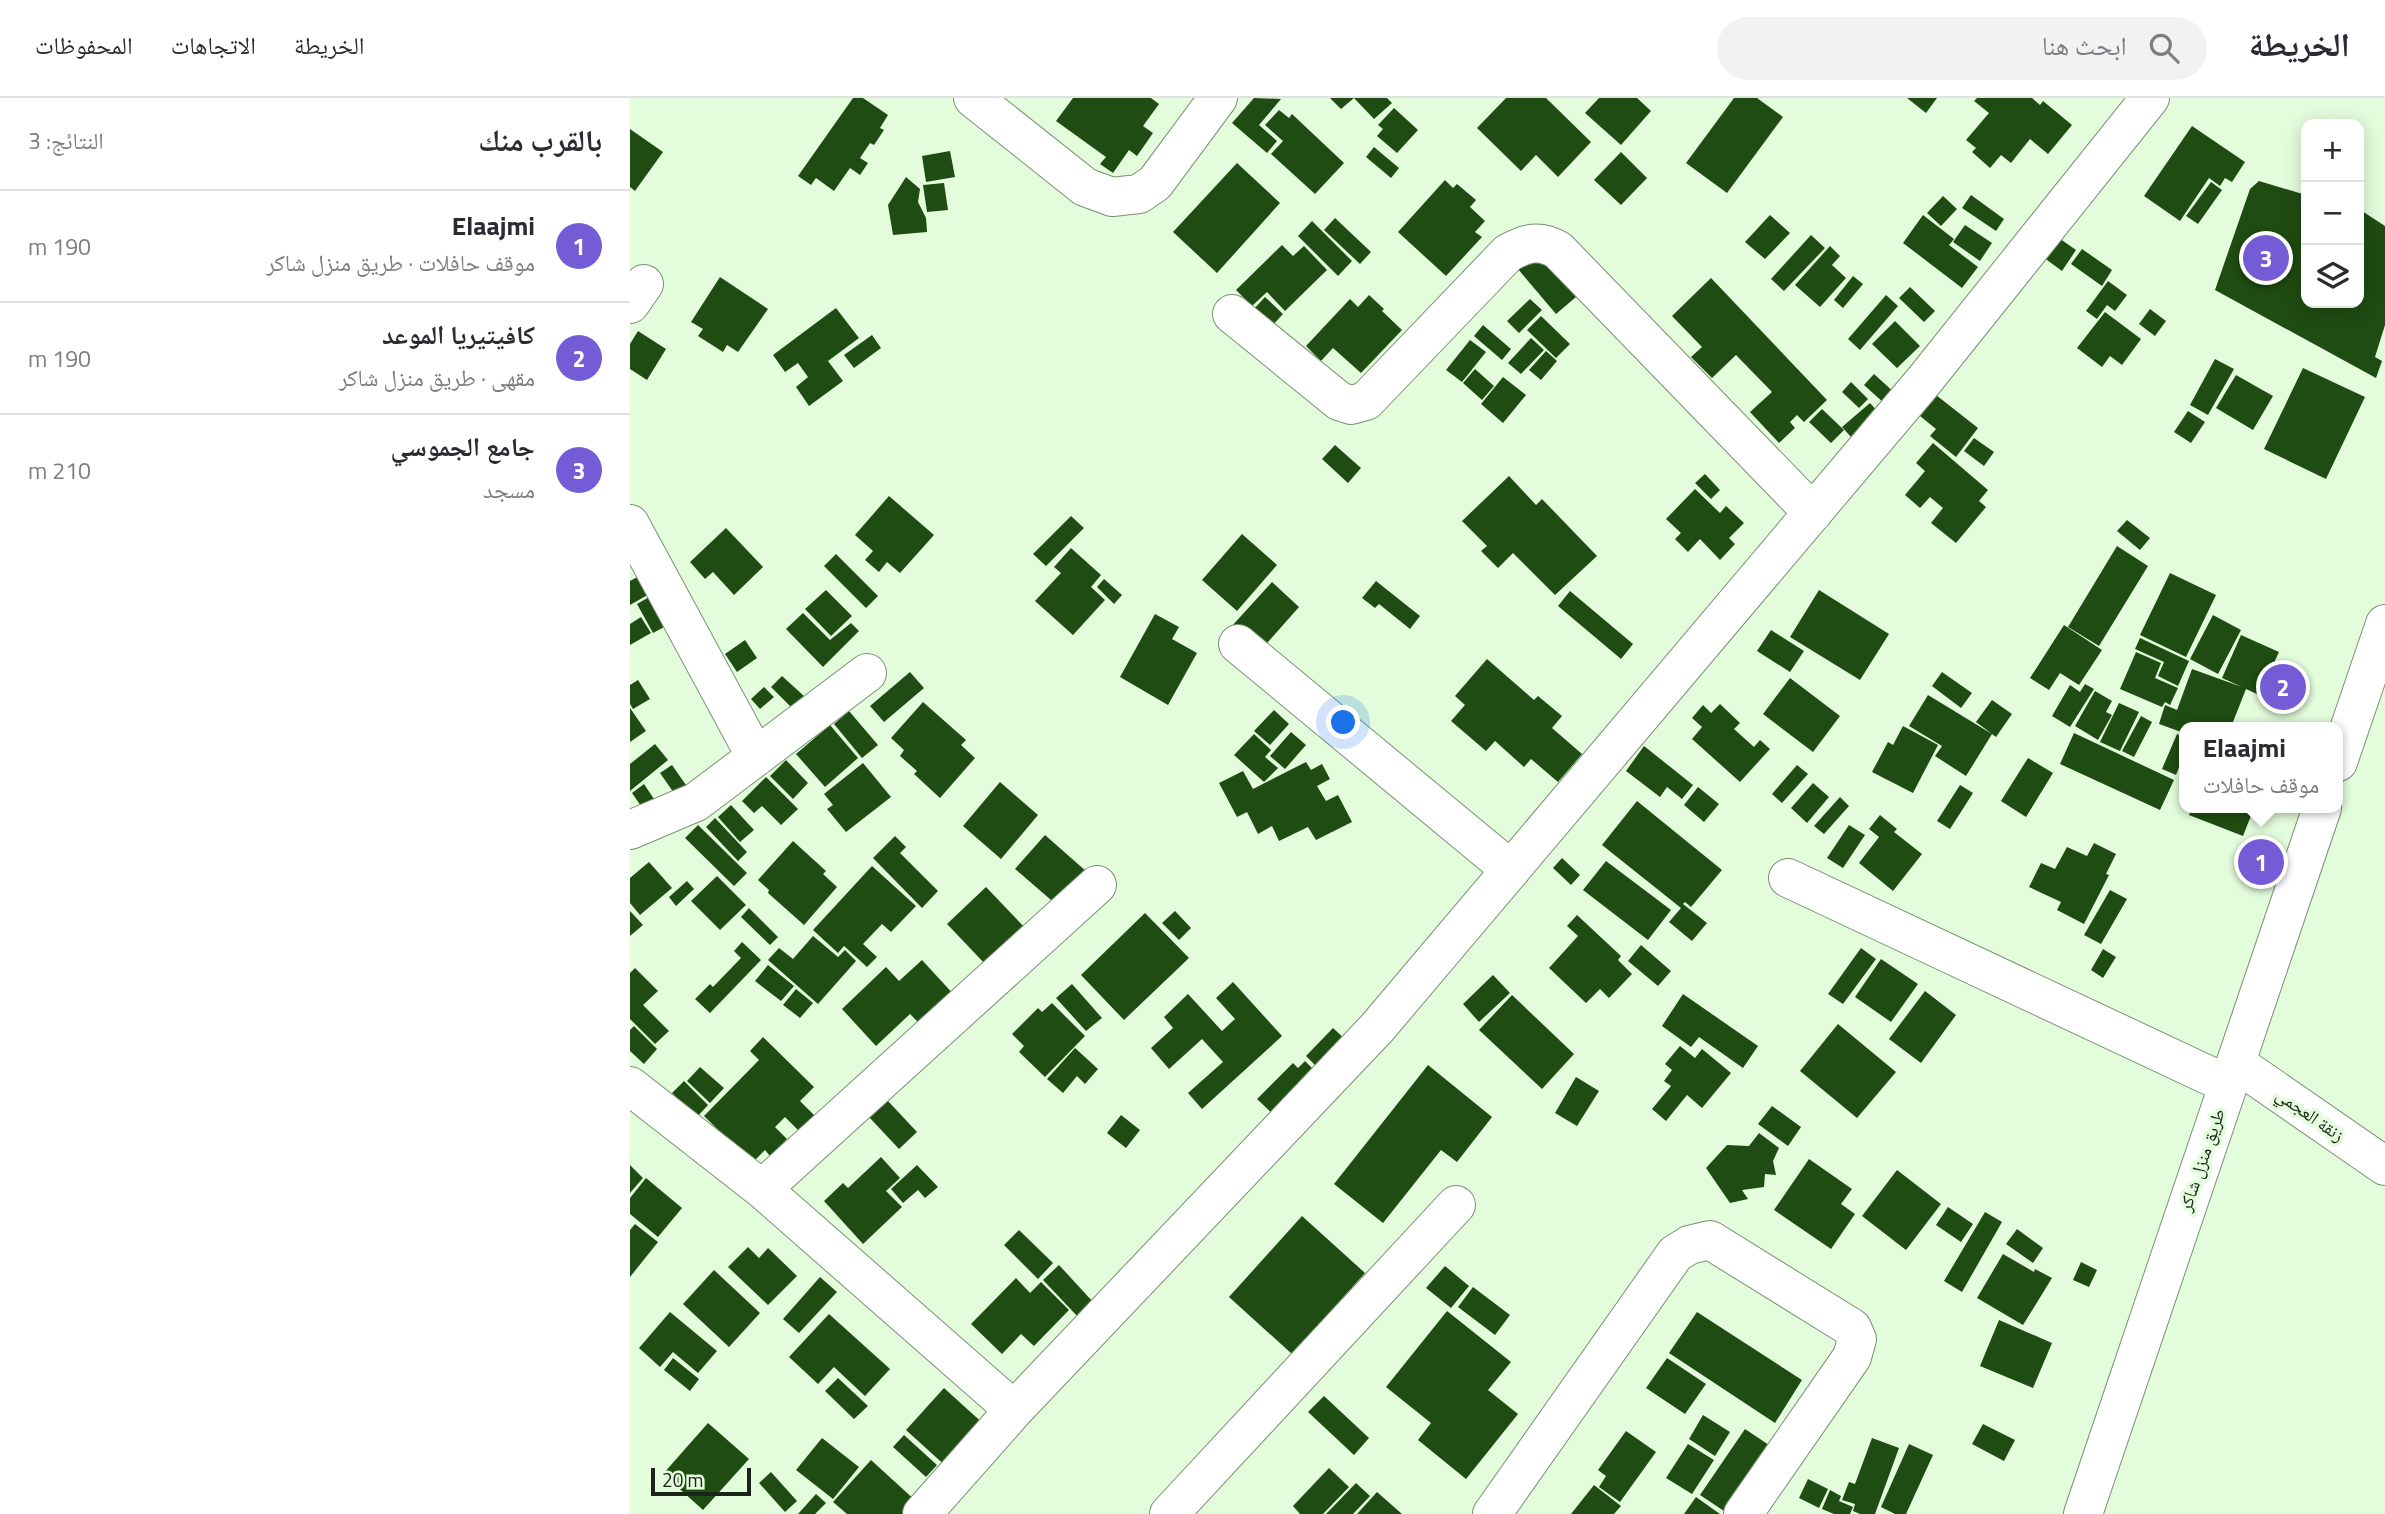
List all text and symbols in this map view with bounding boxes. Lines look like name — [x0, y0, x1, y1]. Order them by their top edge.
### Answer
search box — [1717, 17, 2207, 80]
text: الخريطة — [2249, 19, 2350, 69]
text: ابحث هنا — [2042, 26, 2127, 65]
text: المحفوظات — [35, 27, 133, 63]
text: الاتجاهات — [171, 27, 256, 63]
text: الخريطة — [294, 27, 365, 63]
icon: search — [2145, 29, 2183, 67]
text: بالقرب منك — [478, 117, 602, 163]
map controls — [2301, 119, 2364, 308]
button: + — [2301, 119, 2364, 182]
text: النتائج: 3 — [28, 123, 104, 158]
button: − — [2301, 182, 2364, 245]
text: Elaajmi — [452, 206, 535, 245]
text: 190 m — [28, 229, 91, 264]
text: 1 — [573, 229, 585, 264]
pin: 3 — [2243, 232, 2289, 284]
text: موقف حافلات · طريق منزل شاكر — [266, 245, 535, 280]
button: layers — [2301, 245, 2364, 308]
text: كافيتيريا الموعد — [382, 315, 535, 354]
text: 190 m — [28, 341, 91, 376]
text: 2 — [573, 341, 585, 376]
text: مقهى · طريق منزل شاكر — [339, 360, 535, 395]
text: جامع الجموسي — [391, 427, 535, 466]
text: 210 m — [28, 453, 91, 488]
text: 3 — [573, 453, 585, 488]
text: مسجد — [483, 472, 535, 507]
pin: 2 — [2260, 661, 2306, 713]
your location — [1326, 705, 1360, 739]
popup — [2179, 722, 2343, 813]
text: Elaajmi — [2203, 728, 2286, 767]
text: موقف حافلات — [2203, 767, 2319, 802]
pin: 1 — [2238, 836, 2284, 888]
street label: زنقة العجمي — [2270, 1081, 2350, 1149]
street label: طريق منزل شاكر — [2171, 1105, 2232, 1216]
scale bar — [651, 1465, 751, 1497]
text: 20 m — [662, 1465, 703, 1494]

